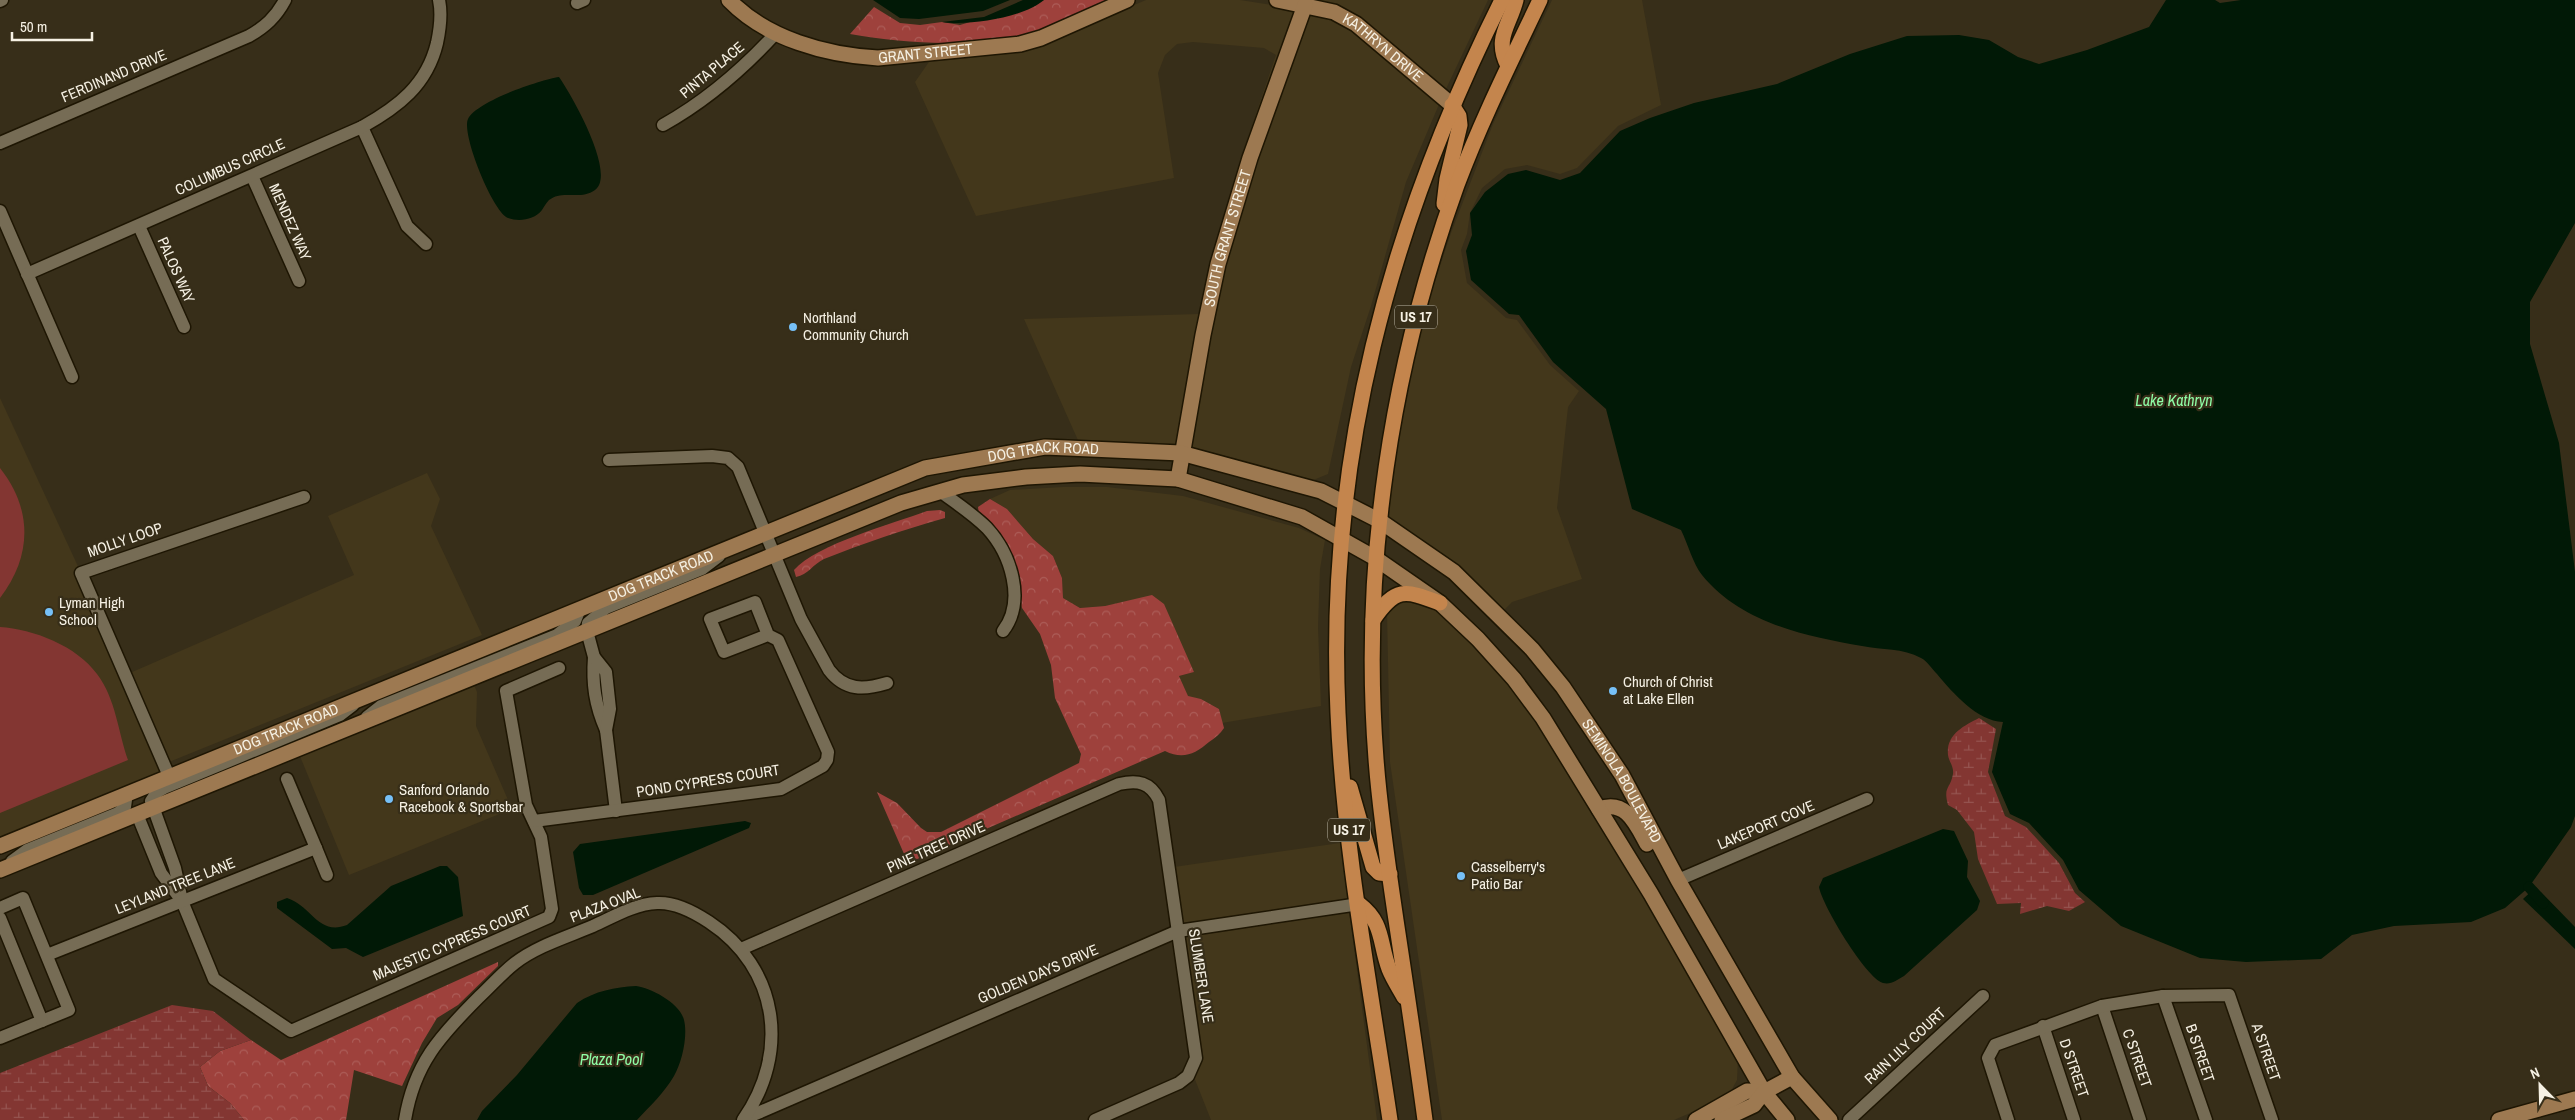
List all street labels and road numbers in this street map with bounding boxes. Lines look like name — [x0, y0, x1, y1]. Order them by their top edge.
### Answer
street label: KATHRYN DRIVE — [1339, 8, 1428, 87]
street label: PINTA PLACE — [675, 36, 748, 103]
street label: GRANT STREET — [877, 38, 974, 68]
street label: FERDINAND DRIVE — [58, 44, 170, 107]
street label: COLUMBUS CIRCLE — [172, 133, 288, 200]
street label: SOUTH GRANT STREET — [1198, 167, 1256, 309]
street label: MENDEZ WAY — [264, 180, 317, 264]
street label: PALOS WAY — [153, 233, 201, 307]
road number: US 17 — [1395, 306, 1437, 328]
street label: DOG TRACK ROAD — [986, 436, 1099, 467]
street label: MOLLY LOOP — [84, 517, 165, 562]
street label: DOG TRACK ROAD — [605, 544, 717, 606]
street label: DOG TRACK ROAD — [230, 698, 342, 760]
street label: SEMINOLA BOULEVARD — [1577, 714, 1667, 847]
street label: POND CYPRESS COURT — [635, 759, 781, 802]
street label: LAKEPORT COVE — [1714, 795, 1818, 854]
street label: PINE TREE DRIVE — [883, 815, 988, 878]
road number: US 17 — [1328, 818, 1370, 842]
street label: LEYLAND TREE LANE — [112, 852, 238, 919]
street label: PLAZA OVAL — [567, 881, 643, 928]
street label: MAJESTIC CYPRESS COURT — [369, 899, 535, 985]
street label: SLUMBER LANE — [1184, 927, 1219, 1024]
street label: GOLDEN DAYS DRIVE — [974, 939, 1101, 1008]
street label: RAIN LILY COURT — [1859, 1002, 1950, 1089]
street label: A STREET — [2247, 1019, 2286, 1084]
street label: B STREET — [2181, 1021, 2220, 1085]
street label: C STREET — [2118, 1026, 2157, 1090]
street label: D STREET — [2055, 1036, 2094, 1100]

